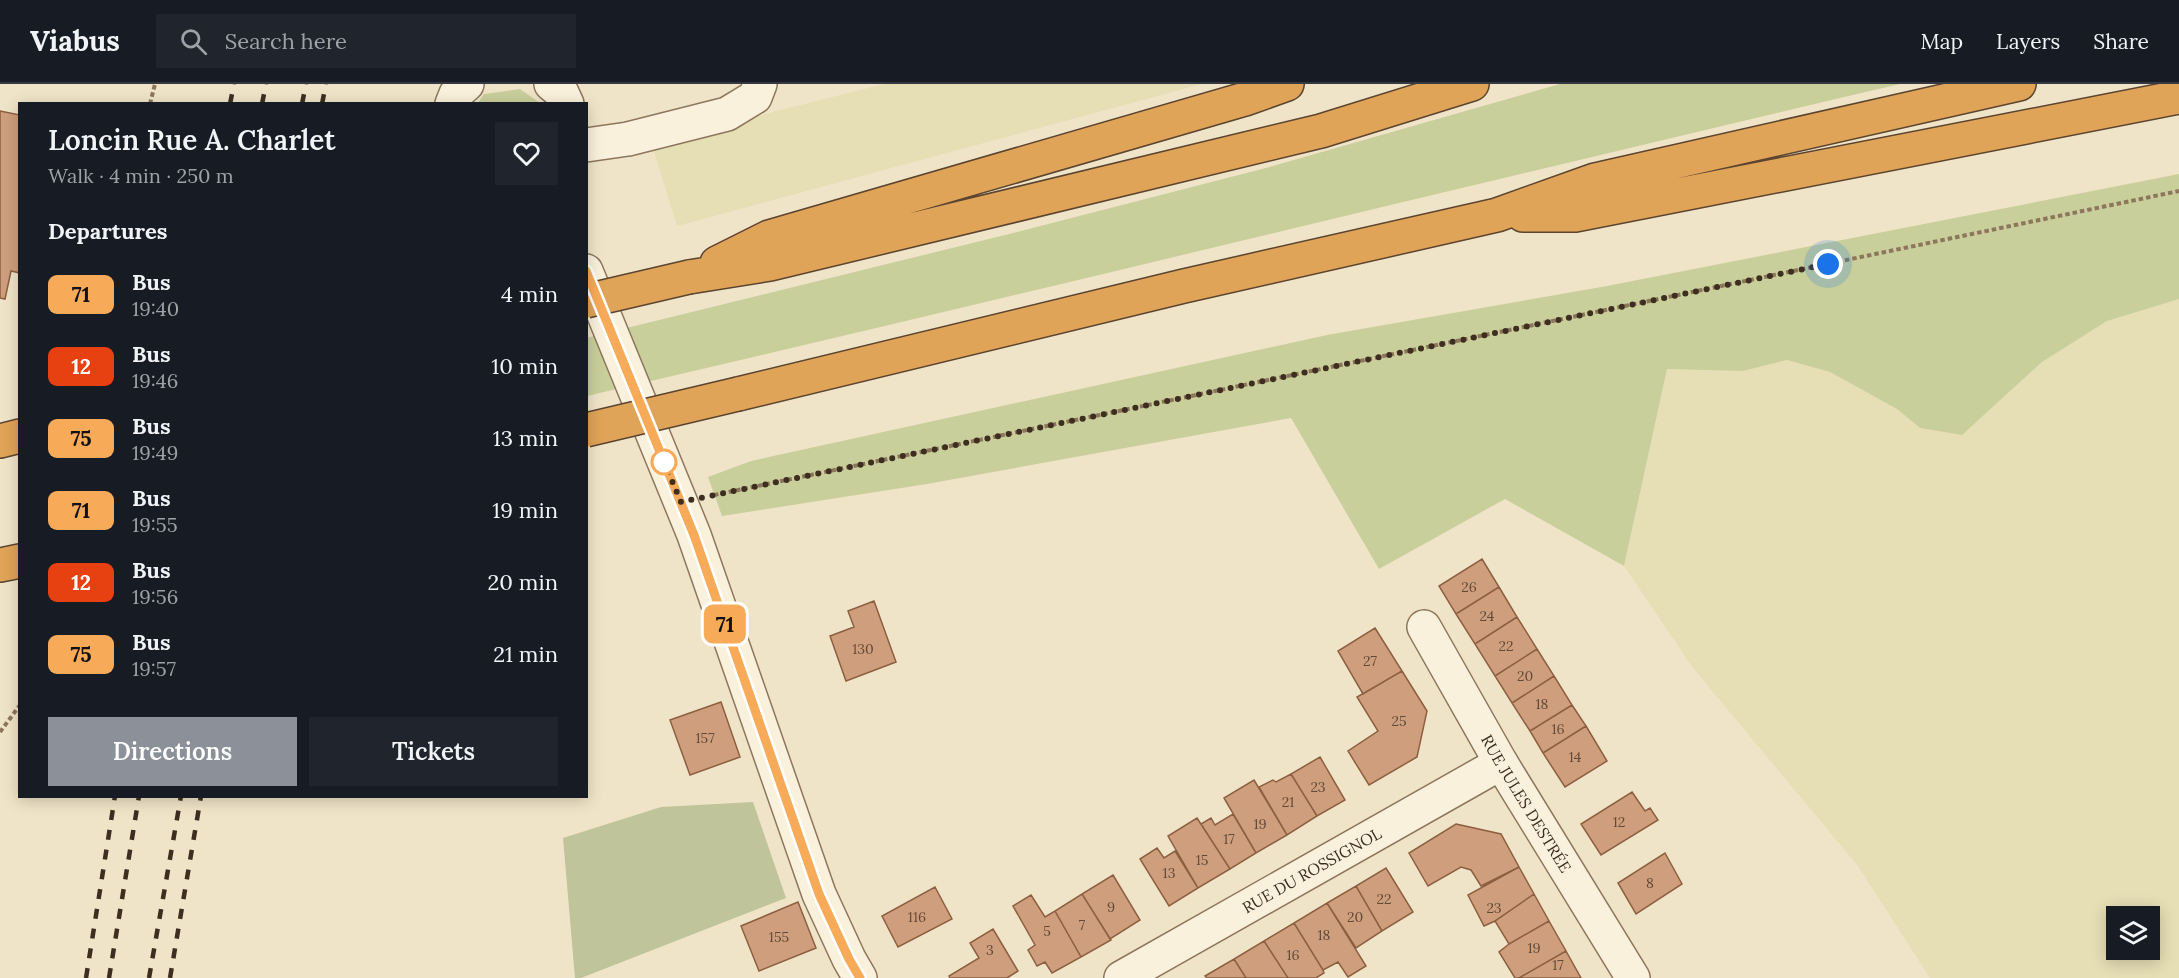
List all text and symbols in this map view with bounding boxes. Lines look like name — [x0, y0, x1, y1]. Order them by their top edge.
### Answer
search box — [156, 14, 576, 68]
text: Viabus — [30, 23, 120, 59]
icon: search — [177, 25, 210, 58]
text: Search here — [225, 27, 347, 55]
text: Map — [1920, 28, 1963, 55]
text: Layers — [1996, 28, 2060, 55]
text: Share — [2093, 28, 2149, 55]
text: Loncin Rue A. Charlet — [48, 122, 336, 158]
button: heart — [495, 122, 558, 185]
text: Walk · 4 min · 250 m — [48, 163, 234, 188]
text: Departures — [48, 217, 167, 245]
your location — [1813, 249, 1843, 279]
text: Bus — [132, 268, 171, 296]
text: 4 min — [501, 280, 558, 308]
text: 71 — [72, 281, 90, 308]
text: 19:40 — [132, 296, 179, 321]
text: Bus — [132, 340, 171, 368]
text: 10 min — [491, 352, 558, 380]
text: 12 — [71, 353, 91, 380]
text: 19:46 — [132, 368, 178, 393]
text: Bus — [132, 412, 171, 440]
text: 13 min — [493, 424, 558, 452]
text: 75 — [70, 425, 92, 452]
text: 19:49 — [132, 440, 178, 465]
unlabelled marker — [651, 449, 677, 475]
text: Bus — [132, 484, 171, 512]
text: 19 min — [492, 496, 558, 524]
text: 71 — [72, 497, 90, 524]
text: 19:55 — [132, 512, 178, 537]
text: Bus — [132, 556, 171, 584]
text: 20 min — [488, 568, 558, 596]
text: 12 — [71, 569, 91, 596]
house number: 26 — [1461, 578, 1477, 596]
text: 19:56 — [132, 584, 178, 609]
line badge: 71 — [698, 604, 752, 644]
house number: 24 — [1480, 607, 1495, 625]
text: 71 — [716, 611, 734, 638]
text: Bus — [132, 628, 171, 656]
house number: 22 — [1498, 637, 1514, 655]
text: 21 min — [493, 640, 558, 668]
house number: 130 — [852, 640, 874, 658]
text: 75 — [70, 641, 92, 668]
house number: 27 — [1363, 652, 1378, 670]
text: 19:57 — [132, 656, 176, 681]
house number: 20 — [1517, 667, 1533, 685]
house number: 18 — [1536, 695, 1549, 713]
house number: 25 — [1391, 712, 1407, 730]
button: Directions — [48, 717, 297, 786]
button: Tickets — [309, 717, 558, 786]
house number: 16 — [1551, 720, 1565, 738]
house number: 157 — [695, 729, 715, 747]
street label: RUE JULES DESTRÉE — [1477, 731, 1576, 876]
house number: 14 — [1569, 748, 1582, 766]
house number: 23 — [1310, 778, 1326, 796]
house number: 21 — [1282, 793, 1294, 811]
house number: 12 — [1613, 813, 1625, 831]
house number: 19 — [1253, 815, 1267, 833]
street label: RUE DU ROSSIGNOL — [1239, 823, 1385, 917]
house number: 17 — [1223, 830, 1235, 848]
house number: 15 — [1196, 851, 1208, 869]
house number: 13 — [1163, 864, 1176, 882]
house number: 8 — [1646, 874, 1654, 892]
house number: 22 — [1376, 890, 1392, 908]
house number: 9 — [1107, 898, 1115, 916]
house number: 23 — [1486, 899, 1502, 917]
map controls — [2106, 906, 2160, 960]
button: layers — [2106, 906, 2160, 960]
house number: 116 — [908, 908, 926, 926]
house number: 20 — [1347, 908, 1363, 926]
house number: 7 — [1079, 916, 1086, 934]
house number: 5 — [1043, 922, 1051, 940]
house number: 18 — [1318, 926, 1331, 944]
house number: 155 — [769, 928, 789, 946]
house number: 19 — [1527, 939, 1541, 957]
house number: 3 — [986, 941, 994, 959]
house number: 16 — [1286, 946, 1300, 964]
house number: 17 — [1552, 956, 1564, 974]

